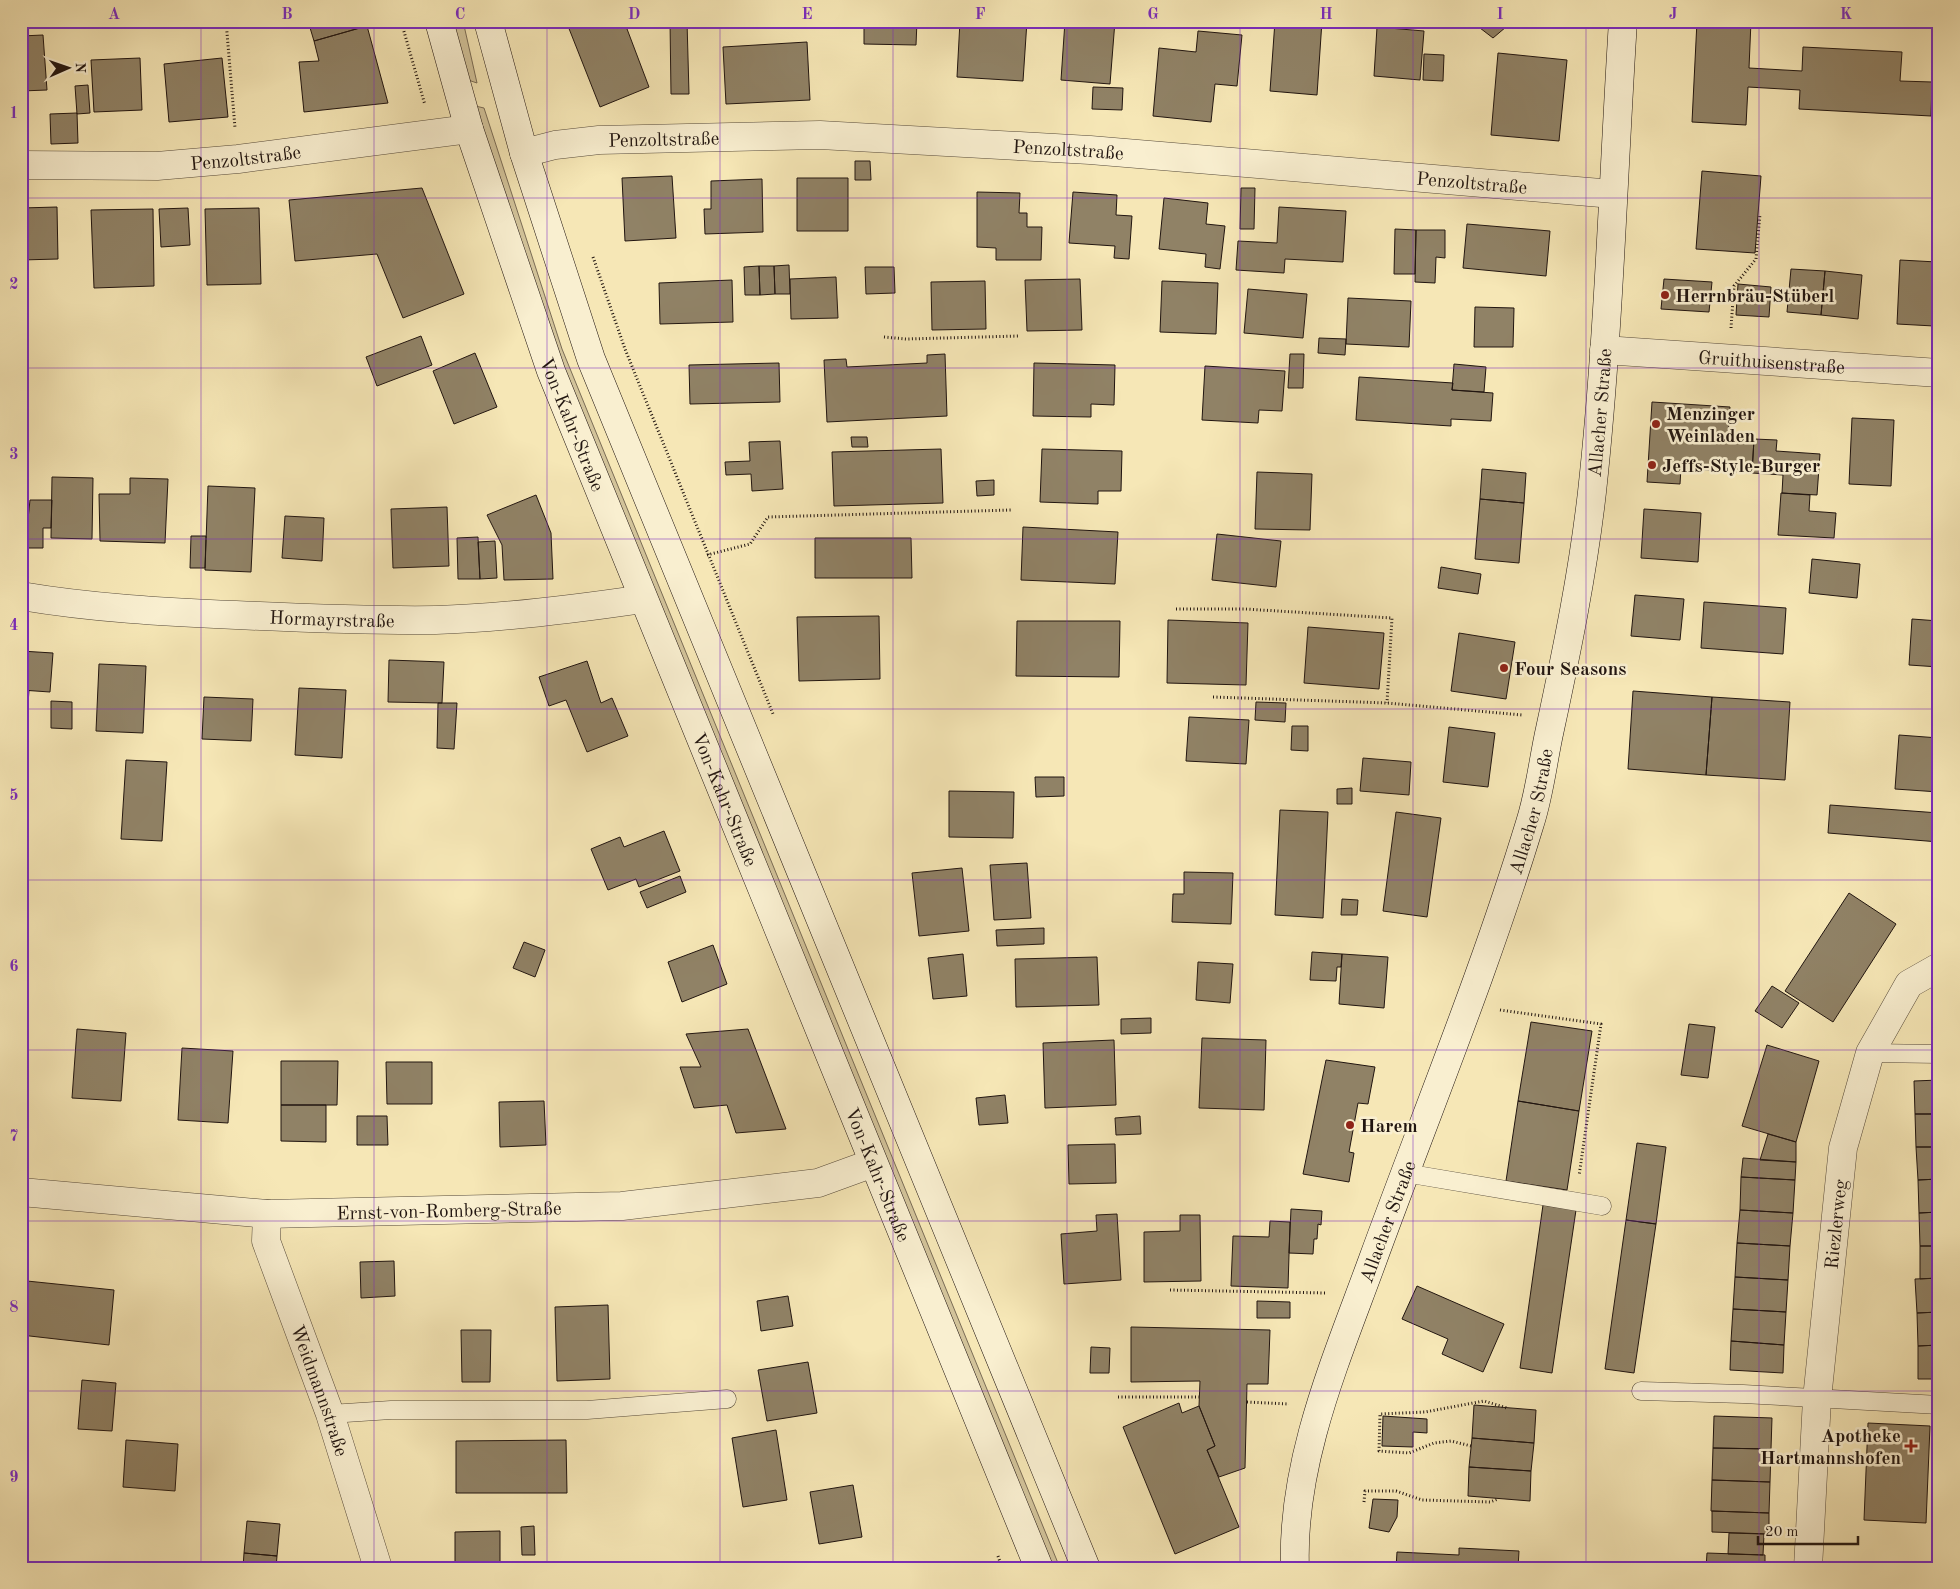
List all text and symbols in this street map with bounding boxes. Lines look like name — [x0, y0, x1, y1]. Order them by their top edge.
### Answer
text: A — [108, 7, 120, 23]
text: B — [281, 7, 293, 23]
text: C — [455, 7, 465, 23]
text: D — [628, 7, 640, 23]
text: E — [801, 7, 813, 23]
text: F — [975, 7, 986, 23]
text: G — [1147, 7, 1159, 23]
text: H — [1319, 7, 1333, 23]
text: I — [1496, 7, 1504, 23]
text: J — [1669, 7, 1678, 23]
text: K — [1840, 7, 1852, 23]
north arrow — [42, 42, 92, 92]
text: N — [73, 62, 87, 73]
text: 1 — [9, 106, 19, 122]
street label: Penzoltstraße — [608, 130, 720, 152]
street label: Penzoltstraße — [1012, 139, 1124, 165]
street label: Penzoltstraße — [190, 144, 302, 175]
street label: Penzoltstraße — [1415, 170, 1528, 199]
text: 2 — [9, 277, 19, 293]
place label: Herrnbräu-Stüberl — [1675, 288, 1834, 307]
marker: Herrnbräu-Stüberl — [1659, 289, 1671, 301]
street label: Allacher Straße — [1587, 348, 1616, 478]
street label: Gruithuisenstraße — [1697, 349, 1846, 379]
street label: Von-Kahr-Straße — [535, 355, 606, 495]
place label: Menzinger Weinladen — [1666, 406, 1755, 447]
marker: Menzinger Weinladen — [1650, 418, 1662, 430]
text: 3 — [9, 447, 19, 463]
place label: Jeffs-Style-Burger — [1662, 458, 1820, 477]
marker: Jeffs-Style-Burger — [1646, 459, 1658, 471]
street label: Hormayrstraße — [269, 609, 395, 632]
text: 4 — [9, 618, 19, 634]
place label: Four Seasons — [1514, 661, 1626, 680]
marker: Four Seasons — [1498, 662, 1510, 674]
street label: Von-Kahr-Straße — [687, 730, 759, 870]
street label: Allacher Straße — [1507, 747, 1558, 877]
text: 5 — [9, 788, 19, 804]
text: 6 — [9, 959, 19, 975]
street label: Von-Kahr-Straße — [840, 1105, 912, 1245]
place label: Harem — [1360, 1118, 1418, 1137]
marker: Harem — [1344, 1119, 1356, 1131]
text: 7 — [9, 1129, 19, 1145]
street label: Allacher Straße — [1358, 1158, 1421, 1286]
street label: Riezlerweg — [1823, 1178, 1852, 1270]
street label: Ernst-von-Romberg-Straße — [336, 1200, 562, 1224]
text: 8 — [9, 1300, 19, 1316]
street label: Weidmannstraße — [286, 1323, 350, 1459]
place label: Apotheke Hartmannshofen — [1760, 1428, 1901, 1469]
marker: Apotheke Hartmannshofen — [1905, 1440, 1917, 1452]
text: 9 — [9, 1470, 19, 1486]
scale bar — [1758, 1514, 1858, 1546]
text: 20 m — [1765, 1525, 1799, 1540]

